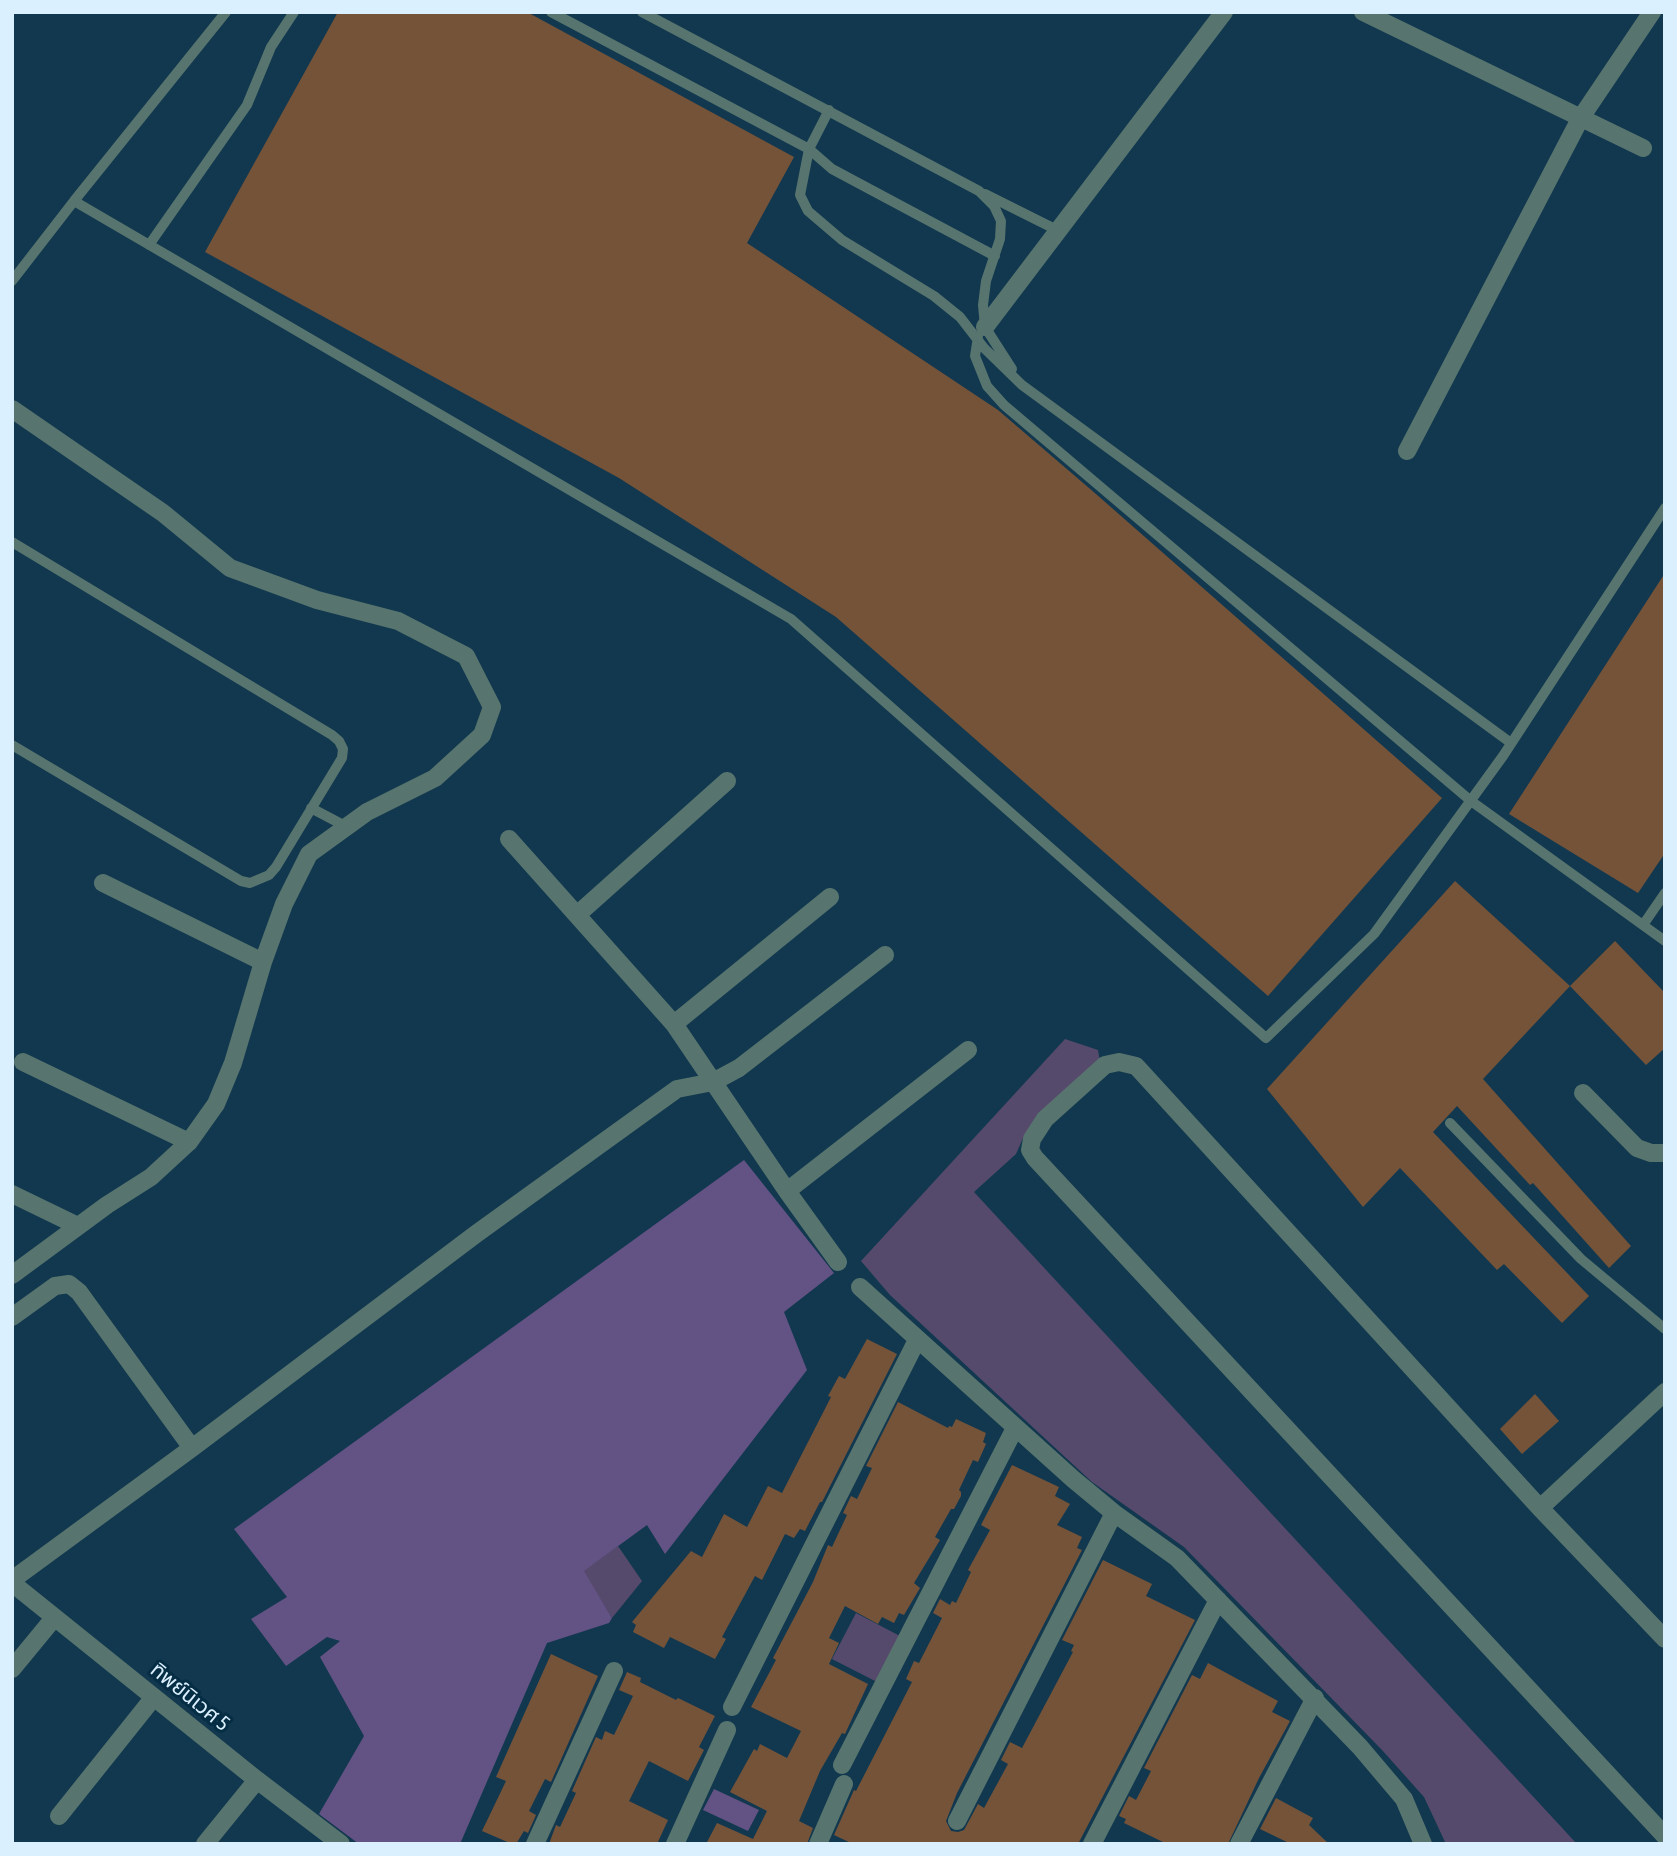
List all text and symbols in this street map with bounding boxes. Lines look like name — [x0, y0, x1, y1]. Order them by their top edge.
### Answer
street label: ทิพย์นิเวศ 5 — [145, 1657, 235, 1737]

